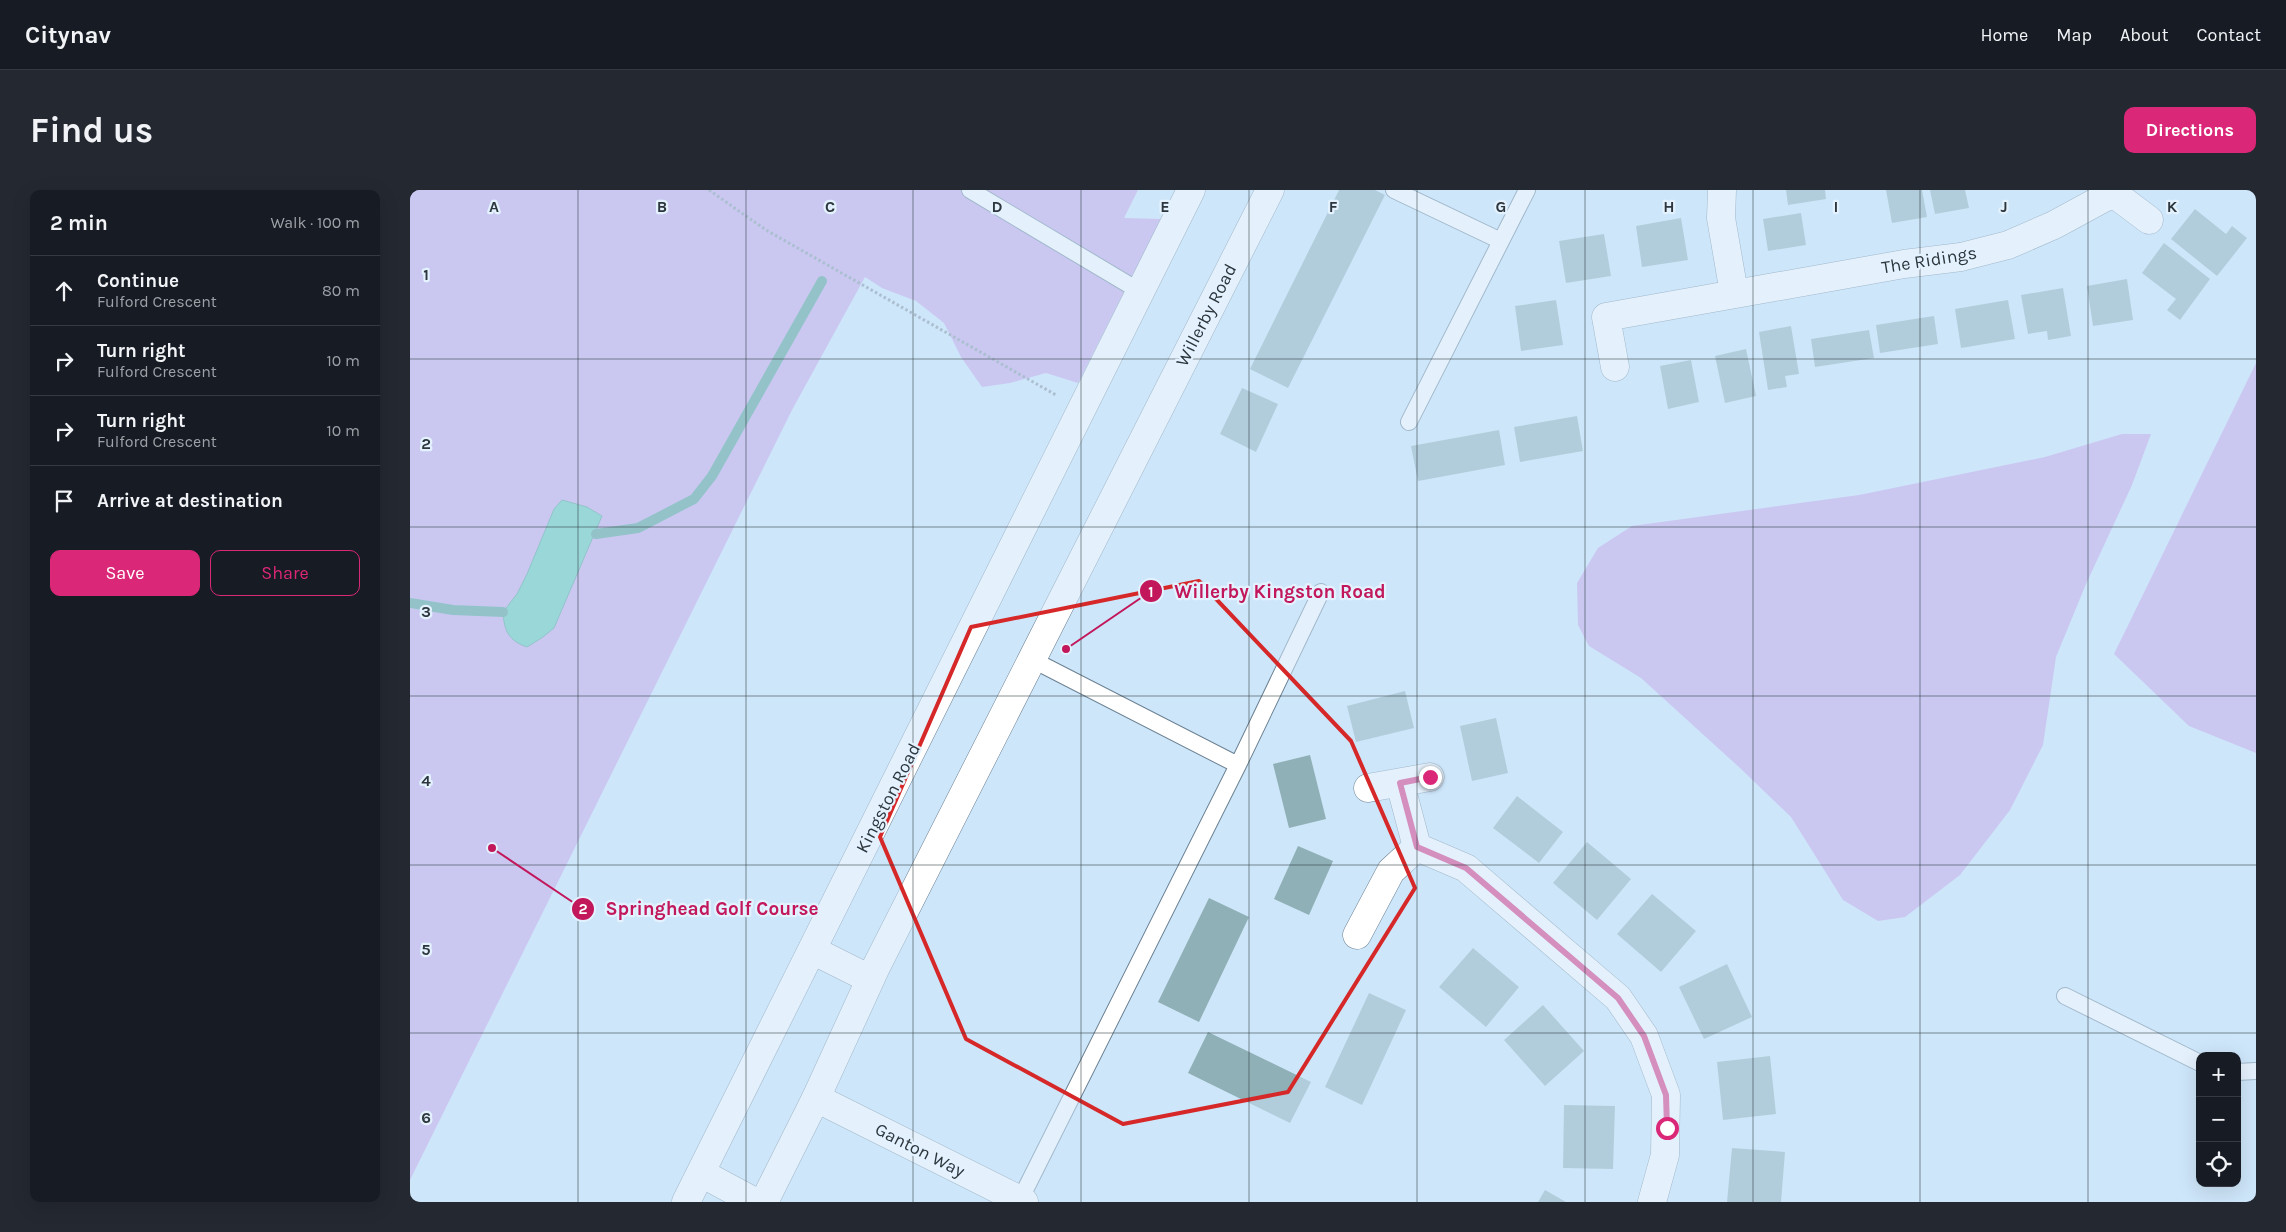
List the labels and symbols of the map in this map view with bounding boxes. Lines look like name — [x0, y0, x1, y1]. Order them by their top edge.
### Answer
text: A — [489, 197, 499, 216]
text: B — [657, 197, 667, 216]
text: C — [825, 197, 835, 216]
text: D — [992, 197, 1003, 216]
text: E — [1160, 197, 1170, 216]
text: F — [1329, 197, 1338, 216]
text: G — [1496, 197, 1506, 216]
text: H — [1663, 197, 1675, 216]
text: I — [1834, 197, 1838, 216]
text: J — [2000, 197, 2008, 216]
text: K — [2167, 197, 2178, 216]
street label: The Ridings — [1880, 242, 1978, 278]
street label: Willerby Road — [1171, 260, 1241, 370]
text: 1 — [423, 265, 429, 284]
text: 2 — [421, 434, 431, 453]
callout: Willerby Kingston Road — [1139, 574, 1395, 608]
text: Willerby Kingston Road — [1174, 581, 1386, 603]
text: 1 — [1148, 583, 1154, 601]
text: 3 — [421, 602, 431, 621]
street label: Kingston Road — [851, 740, 925, 856]
route end — [1419, 766, 1442, 789]
text: 4 — [421, 771, 431, 790]
callout: Springhead Golf Course — [570, 892, 828, 926]
text: Springhead Golf Course — [605, 898, 819, 920]
text: 2 — [578, 900, 588, 918]
text: 5 — [421, 940, 431, 959]
text: 6 — [421, 1108, 431, 1127]
route start — [1656, 1117, 1679, 1140]
street label: Ganton Way — [871, 1118, 969, 1182]

